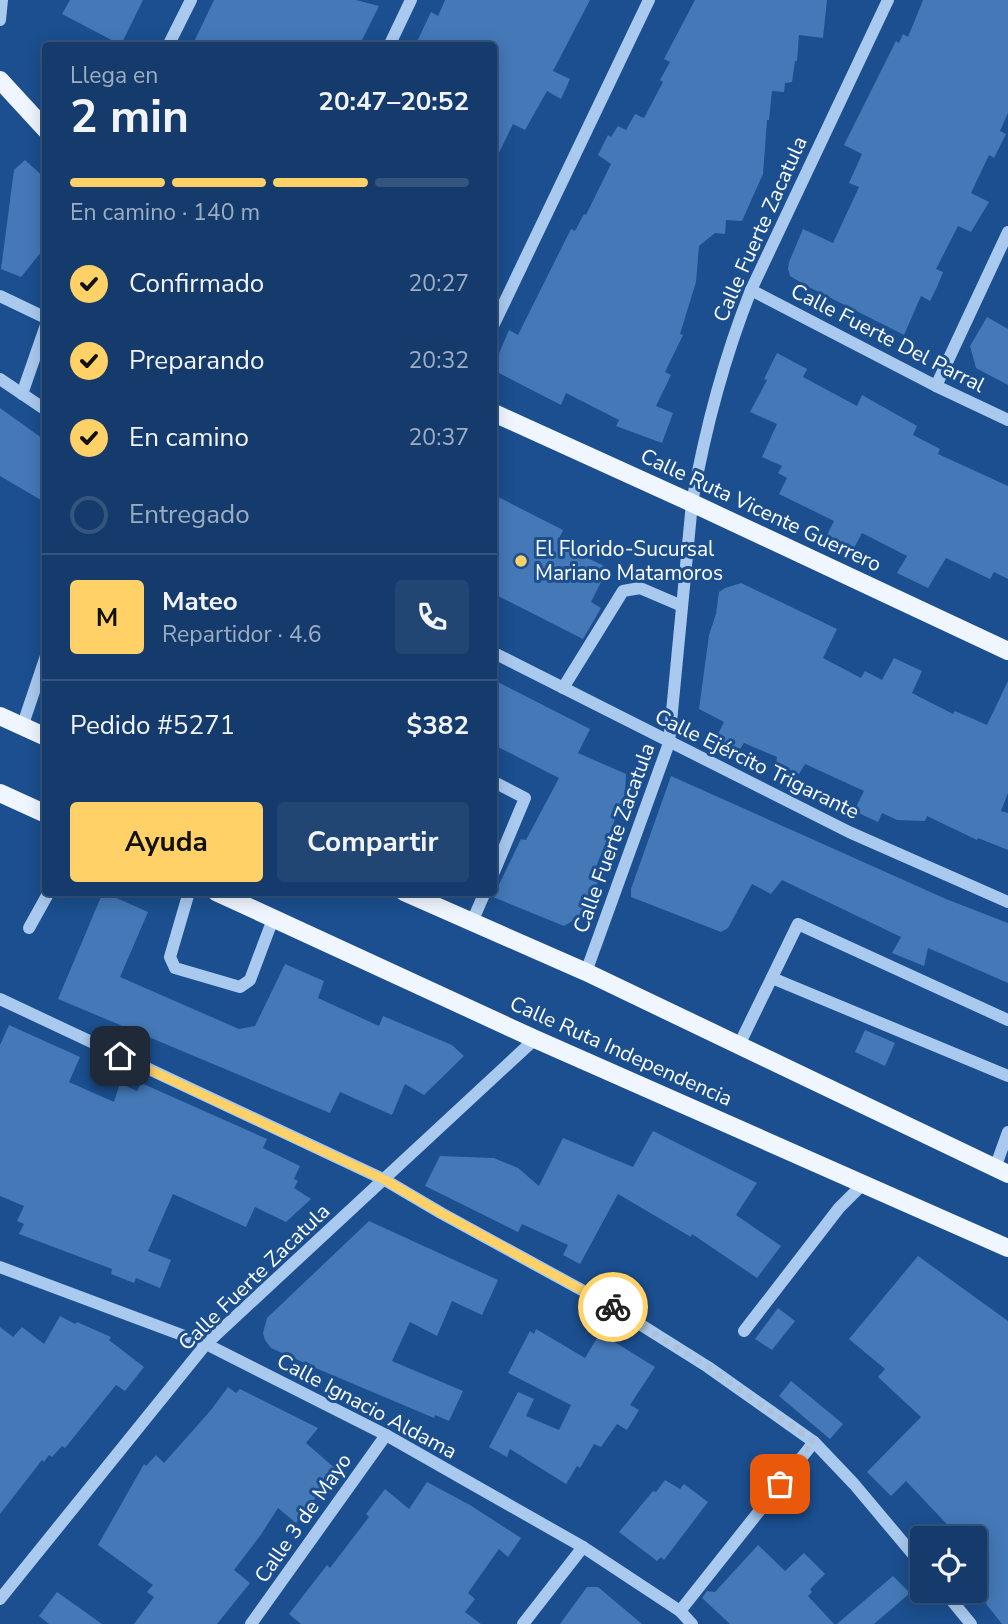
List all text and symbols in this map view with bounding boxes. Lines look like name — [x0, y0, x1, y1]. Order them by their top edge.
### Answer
text: Llega en — [70, 60, 158, 91]
text: 20:47–20:52 — [318, 84, 469, 119]
text: 2 min — [70, 85, 189, 148]
street label: Calle Fuerte Zacatula — [706, 132, 814, 326]
text: En camino · 140 m — [70, 197, 260, 228]
icon: check — [70, 265, 108, 303]
text: Confirmado — [129, 266, 264, 301]
text: 20:27 — [409, 268, 469, 299]
street label: Calle Fuerte Del Parral — [786, 277, 991, 400]
icon: check — [70, 342, 108, 380]
text: Preparando — [129, 343, 264, 378]
text: 20:32 — [409, 345, 469, 376]
icon: check — [70, 419, 108, 457]
text: En camino — [129, 420, 249, 455]
text: 20:37 — [409, 422, 469, 453]
street label: Calle Ruta Vicente Guerrero — [636, 442, 886, 578]
text: Entregado — [129, 497, 250, 532]
place label: El Florido-Sucursal Mariano Matamoros — [535, 535, 723, 587]
marker: El Florido-Sucursal Mariano Matamoros — [513, 553, 529, 569]
button: phone — [395, 580, 469, 654]
text: Mateo — [162, 584, 238, 619]
text: M — [96, 600, 118, 635]
text: Repartidor · 4.6 — [162, 619, 322, 650]
street label: Calle Ejército Trigarante — [650, 702, 864, 826]
text: Pedido #5271 — [70, 708, 235, 743]
text: $382 — [407, 708, 469, 743]
street label: Calle Fuerte Zacatula — [567, 739, 661, 937]
button: Ayuda — [70, 802, 263, 882]
button: Compartir — [277, 802, 469, 882]
street label: Calle Ruta Independencia — [505, 989, 737, 1113]
pin — [90, 1026, 150, 1086]
icon: home — [101, 1037, 139, 1075]
street label: Calle Fuerte Zacatula — [172, 1197, 336, 1357]
courier — [578, 1272, 648, 1342]
icon: bike — [594, 1288, 632, 1326]
street label: Calle Ignacio Aldama — [272, 1347, 462, 1465]
street label: Calle 3 de Mayo — [248, 1448, 358, 1588]
pin — [750, 1454, 810, 1514]
icon: bag — [761, 1465, 799, 1503]
map controls — [910, 1526, 987, 1603]
button: locate — [910, 1526, 987, 1603]

